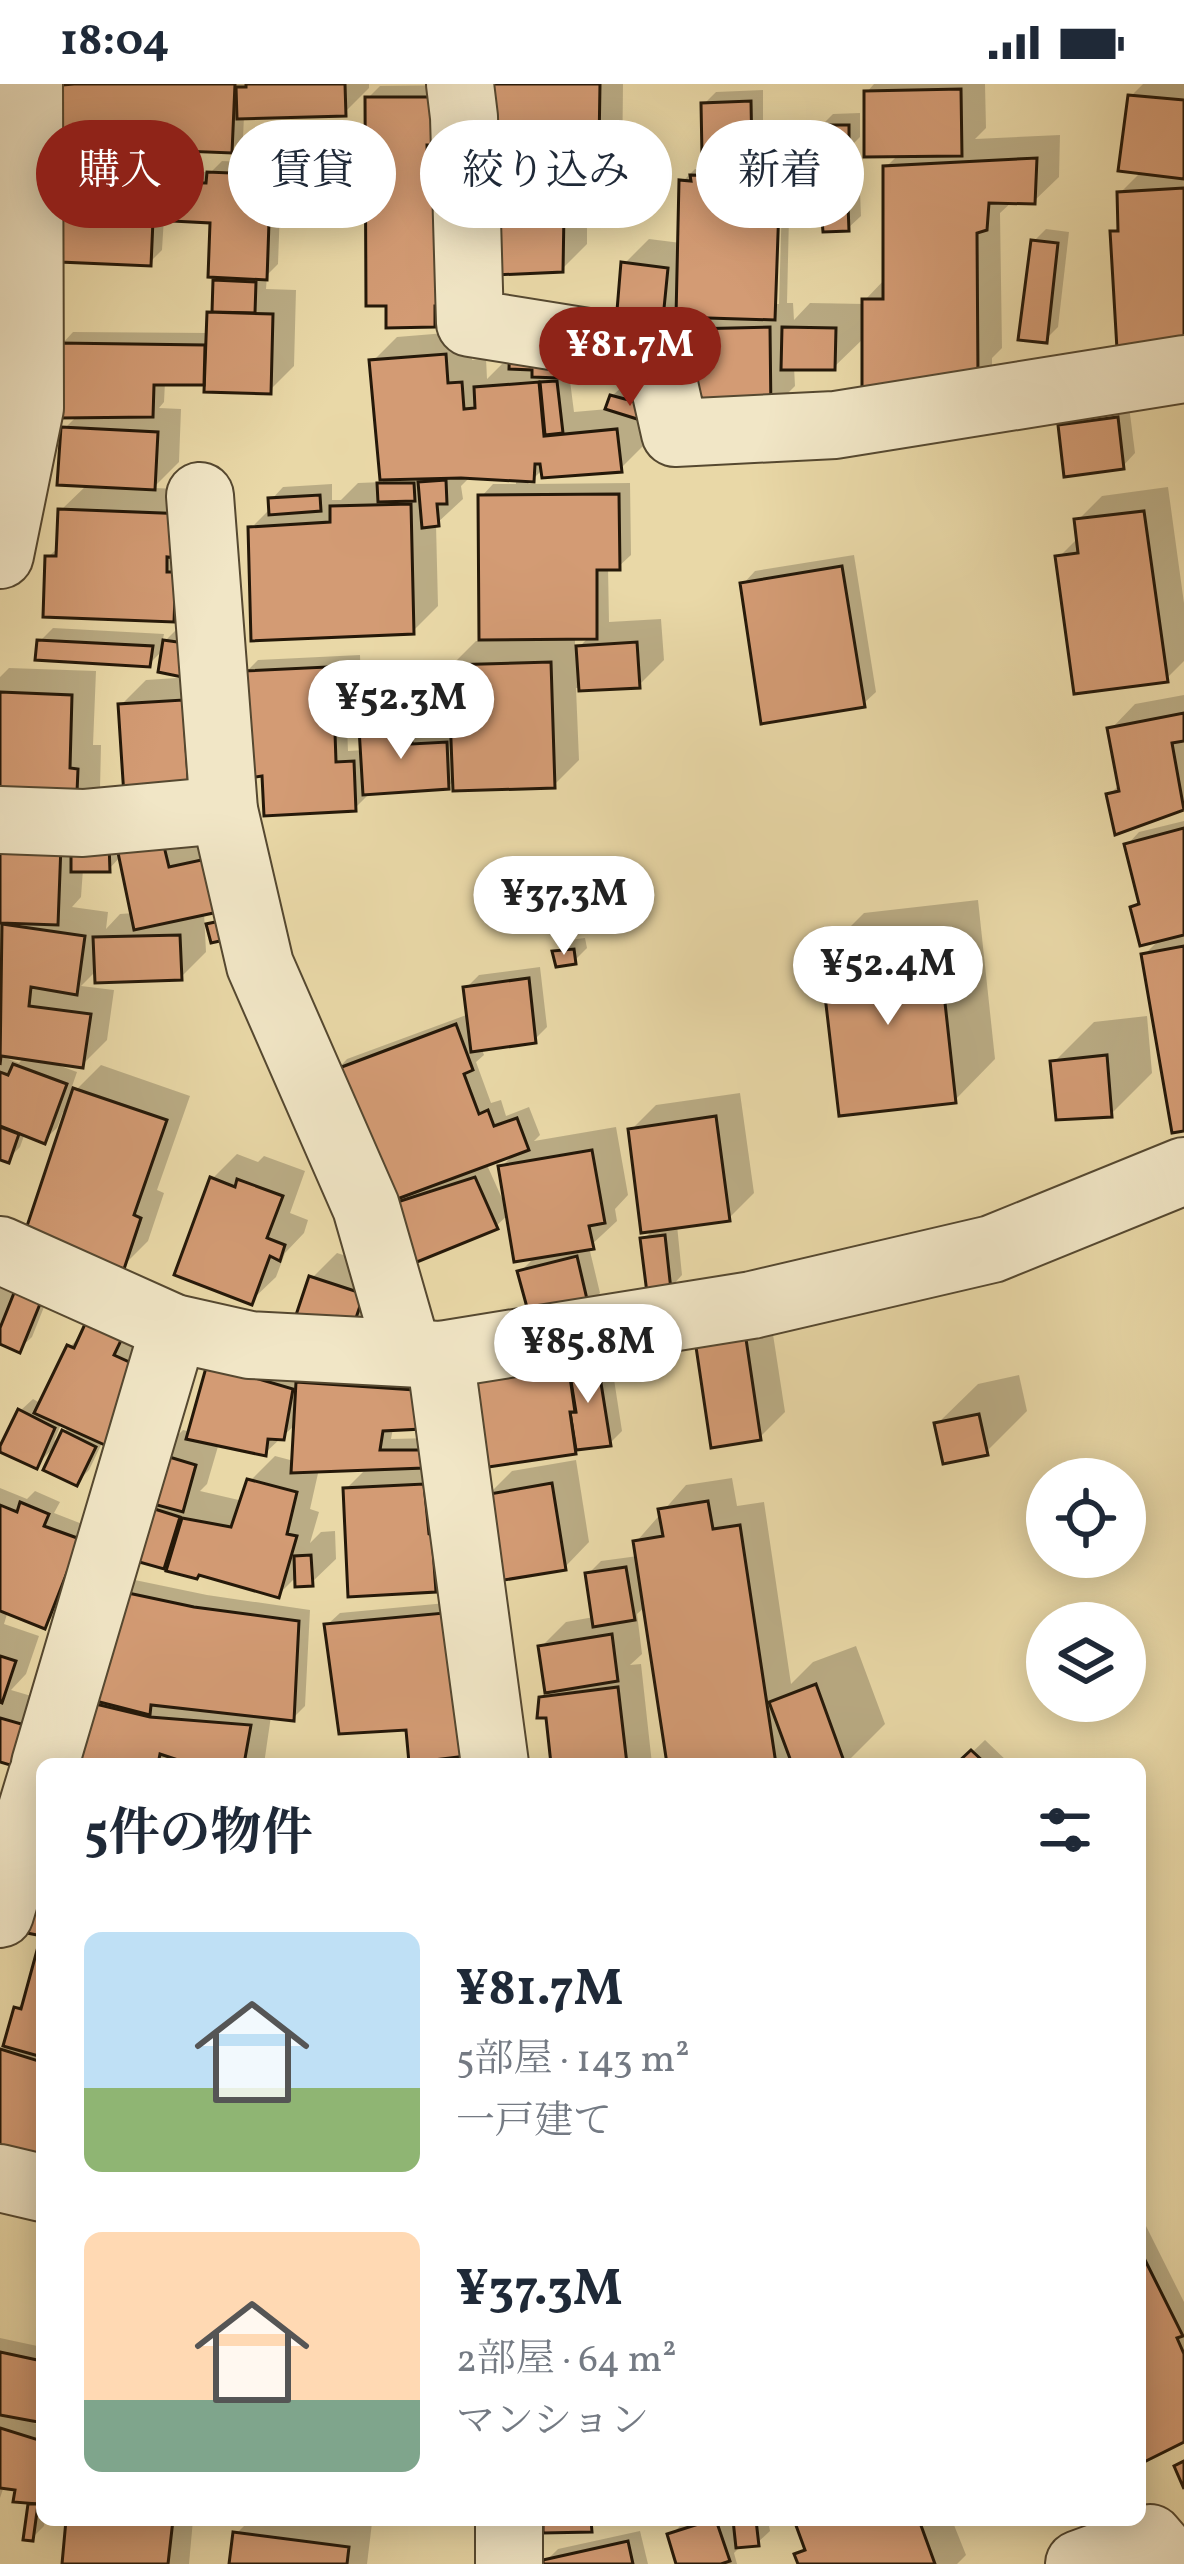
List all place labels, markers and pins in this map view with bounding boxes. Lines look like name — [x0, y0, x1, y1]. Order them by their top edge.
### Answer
pin: ¥81.7M — [532, 307, 728, 409]
pin: ¥52.3M — [303, 660, 499, 762]
pin: ¥37.3M — [466, 856, 662, 958]
pin: ¥52.4M — [790, 926, 986, 1028]
pin: ¥85.8M — [490, 1304, 686, 1406]

